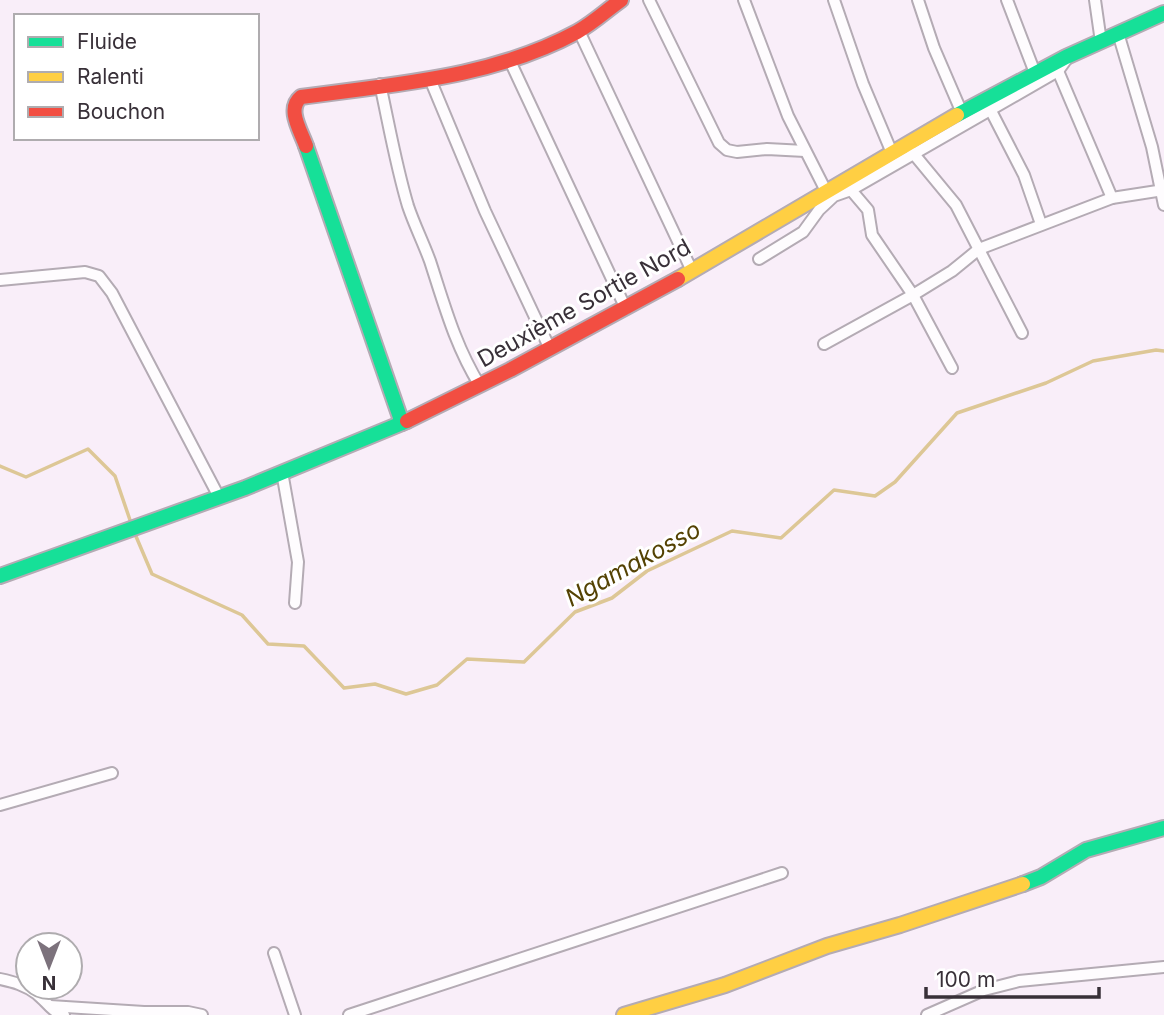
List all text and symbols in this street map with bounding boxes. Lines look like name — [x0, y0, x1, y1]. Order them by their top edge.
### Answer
legend — [14, 14, 259, 140]
text: Fluide — [77, 29, 137, 54]
text: Ralenti — [77, 64, 144, 89]
text: Bouchon — [77, 99, 165, 124]
street label: Deuxième Sortie Nord — [473, 233, 695, 373]
water label: Ngamakosso — [560, 515, 705, 613]
north arrow — [14, 931, 84, 1001]
scale bar — [926, 956, 1099, 1000]
text: 100 m — [936, 967, 995, 992]
text: N — [42, 971, 56, 994]

